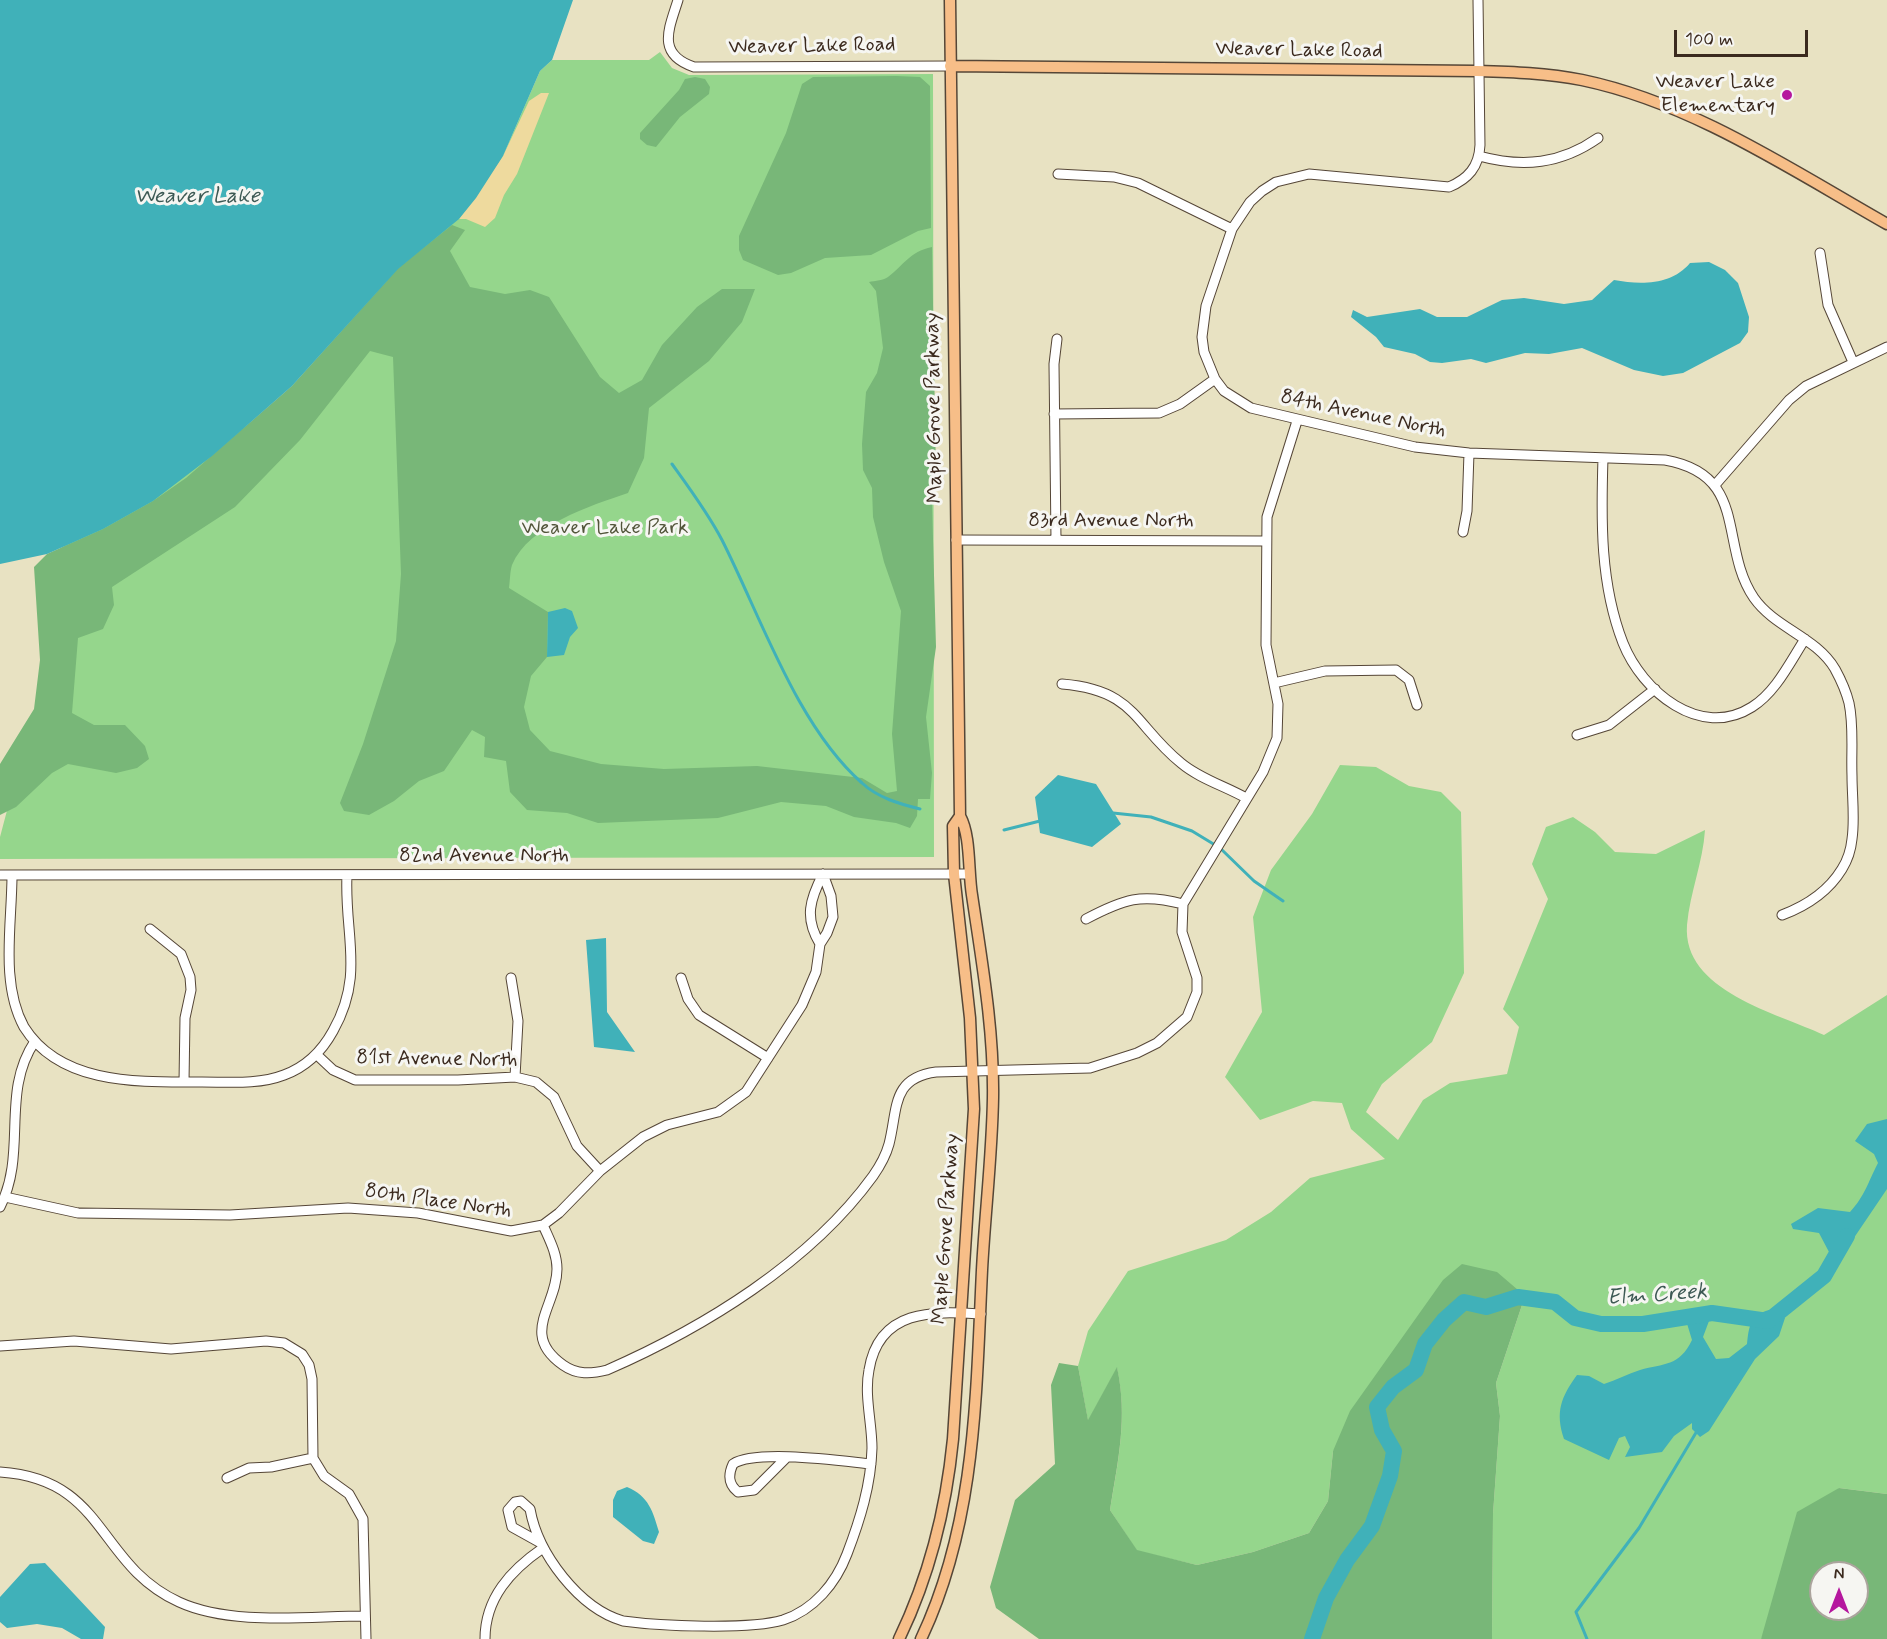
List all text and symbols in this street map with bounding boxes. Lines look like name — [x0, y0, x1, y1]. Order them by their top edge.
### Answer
scale bar — [1677, 18, 1810, 56]
text: 100 m — [1685, 28, 1733, 52]
street label: Weaver Lake Road — [728, 33, 896, 61]
street label: Weaver Lake Road — [1215, 37, 1383, 65]
place label: Weaver Lake Elementary — [1656, 70, 1775, 120]
marker: Weaver Lake Elementary — [1780, 88, 1794, 102]
water label: Weaver Lake — [134, 184, 260, 210]
street label: Maple Grove Parkway — [921, 312, 949, 504]
street label: 84th Avenue North — [1278, 385, 1448, 445]
street label: 83rd Avenue North — [1028, 509, 1194, 535]
park label: Weaver Lake Park — [522, 516, 688, 542]
street label: 82nd Avenue North — [399, 844, 569, 870]
street label: 81st Avenue North — [356, 1046, 518, 1074]
street label: Maple Grove Parkway — [928, 1133, 966, 1325]
street label: 80th Place North — [363, 1179, 513, 1225]
water label: Elm Creek — [1606, 1279, 1708, 1313]
north arrow — [1809, 1561, 1869, 1621]
text: N — [1834, 1564, 1844, 1585]

